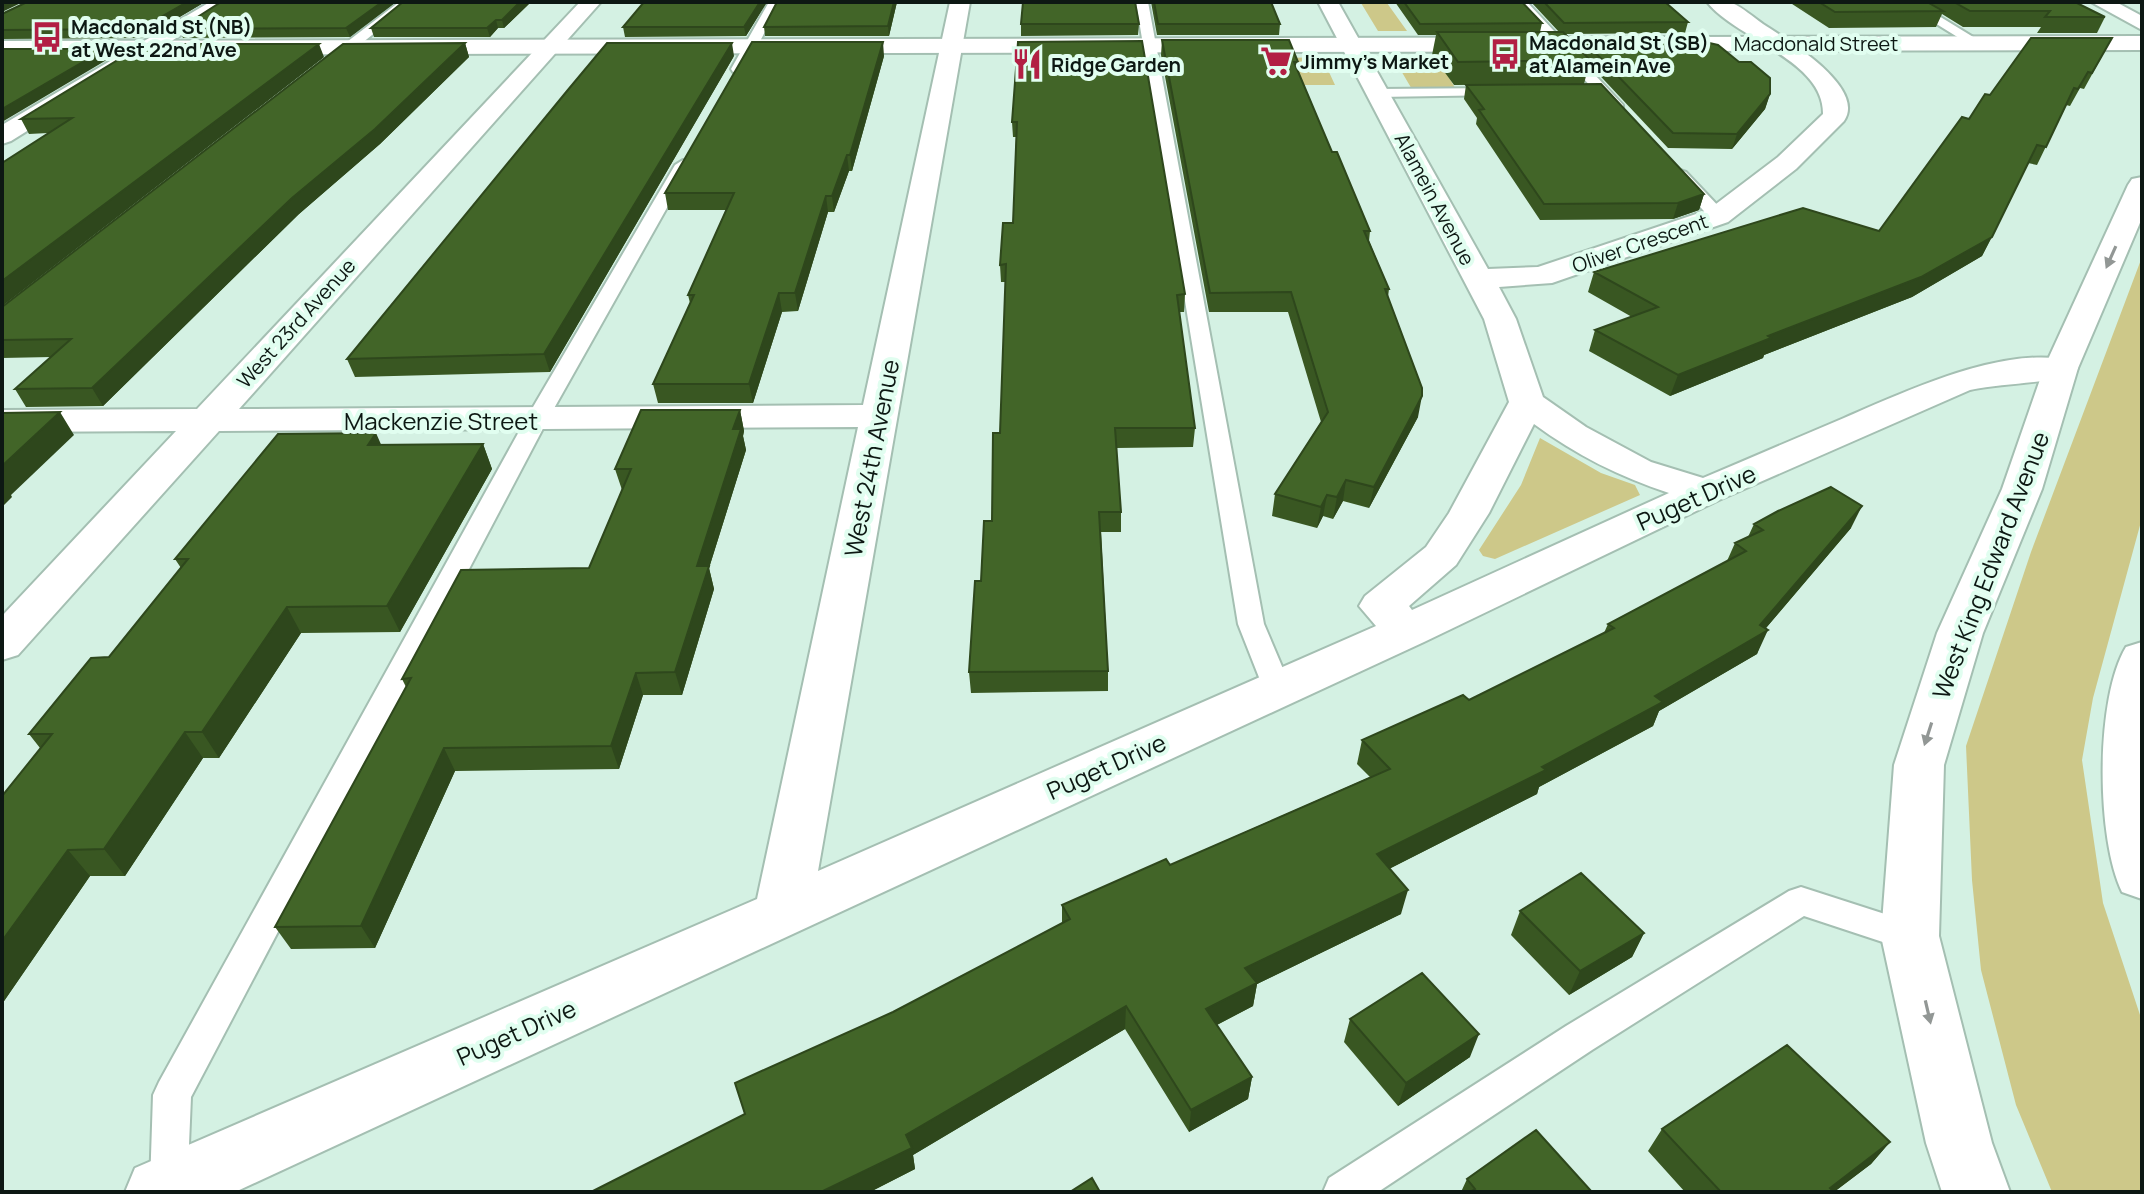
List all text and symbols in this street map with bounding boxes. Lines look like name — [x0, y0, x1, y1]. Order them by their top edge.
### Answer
place label: Macdonald St (NB) at West 22nd Ave — [71, 13, 252, 63]
bus stop icon: Macdonald St (NB) at West 22nd Ave — [30, 20, 64, 54]
place label: Macdonald St (SB) at Alamein Ave — [1529, 29, 1709, 79]
street label: Macdonald Street — [1734, 30, 1898, 57]
bus stop icon: Macdonald St (SB) at Alamein Ave — [1488, 37, 1522, 71]
supermarket icon: Jimmy's Market — [1259, 44, 1293, 78]
restaurant icon: Ridge Garden — [1010, 47, 1044, 81]
place label: Jimmy's Market — [1300, 48, 1449, 75]
place label: Ridge Garden — [1051, 51, 1181, 78]
street label: Alamein Avenue — [1389, 128, 1481, 270]
street label: Oliver Crescent — [1568, 207, 1712, 279]
one-way arrow — [2104, 245, 2117, 269]
street label: West 23rd Avenue — [231, 252, 361, 394]
street label: West 24th Avenue — [836, 357, 906, 559]
street label: Mackenzie Street — [344, 404, 538, 437]
street label: West King Edward Avenue — [1924, 427, 2056, 703]
street label: Puget Drive — [1631, 456, 1761, 538]
one-way arrow — [1921, 722, 1934, 746]
street label: Puget Drive — [1041, 725, 1171, 807]
street label: Puget Drive — [451, 991, 581, 1073]
one-way arrow — [1922, 999, 1935, 1024]

